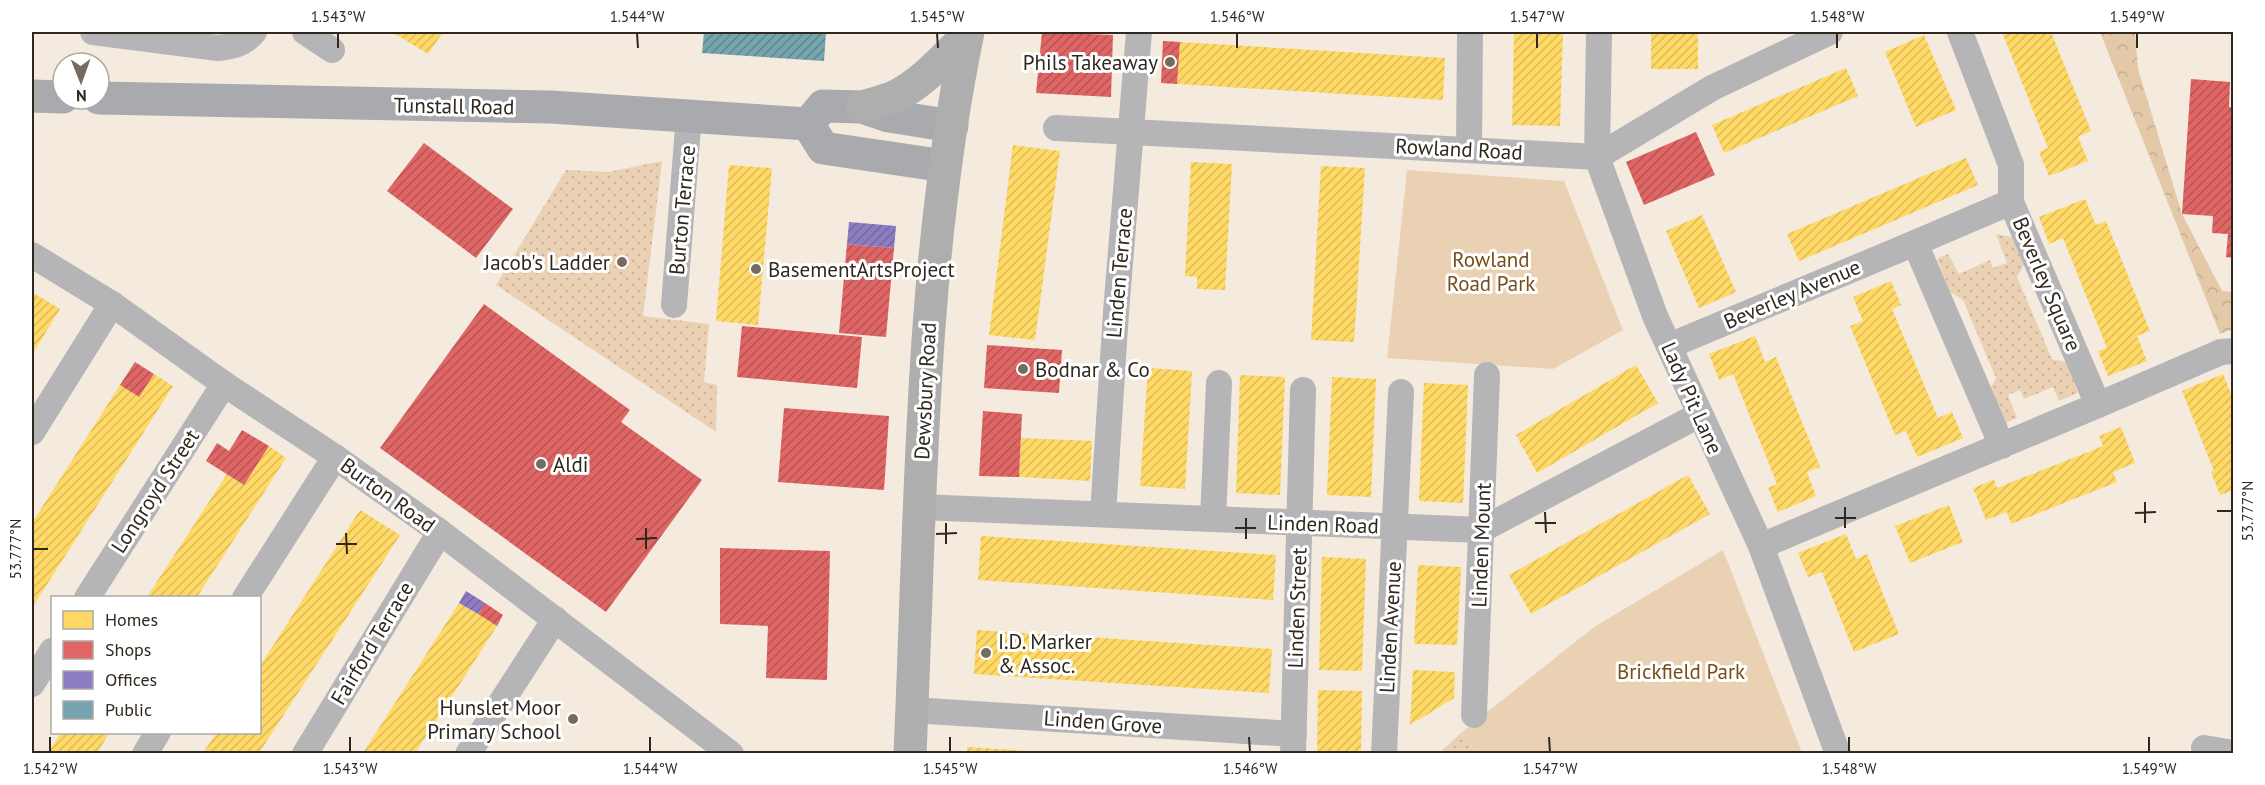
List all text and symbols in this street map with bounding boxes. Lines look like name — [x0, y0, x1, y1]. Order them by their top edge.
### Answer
text: 1.543°W — [311, 7, 366, 26]
text: 1.544°W — [610, 7, 665, 26]
text: 1.545°W — [910, 7, 965, 26]
text: 1.546°W — [1210, 7, 1265, 26]
text: 1.547°W — [1510, 7, 1565, 26]
text: 1.548°W — [1810, 7, 1865, 26]
text: 1.549°W — [2110, 7, 2165, 26]
place label: Phils Takeaway — [1023, 49, 1158, 76]
north arrow — [51, 51, 111, 111]
marker: Phils Takeaway — [1163, 55, 1177, 69]
text: N — [76, 86, 87, 106]
street label: Tunstall Road — [393, 91, 515, 121]
street label: Rowland Road — [1395, 132, 1523, 166]
street label: Burton Terrace — [663, 144, 701, 276]
street label: Linden Terrace — [1100, 207, 1138, 339]
street label: Beverley Square — [2007, 213, 2087, 355]
park label: Rowland Road Park — [1447, 246, 1535, 297]
place label: Jacob's Ladder — [483, 249, 610, 276]
street label: Beverley Avenue — [1719, 253, 1865, 335]
marker: Jacob's Ladder — [615, 255, 629, 269]
place label: BasementArtsProject — [768, 256, 955, 283]
marker: BasementArtsProject — [749, 262, 763, 276]
street label: Dewsbury Road — [908, 322, 942, 460]
street label: Lady Pit Lane — [1655, 338, 1729, 458]
place label: Bodnar & Co — [1035, 356, 1150, 383]
marker: Bodnar & Co — [1016, 362, 1030, 376]
street label: Longroyd Street — [105, 424, 205, 558]
street label: Burton Road — [335, 451, 441, 539]
place label: Aldi — [553, 451, 588, 478]
marker: Aldi — [534, 457, 548, 471]
text: 53.777°N — [2238, 481, 2257, 541]
street label: Linden Mount — [1465, 482, 1497, 608]
street label: Linden Road — [1267, 509, 1379, 539]
text: 53.777°N — [6, 519, 25, 579]
street label: Linden Street — [1281, 547, 1313, 669]
street label: Linden Avenue — [1373, 560, 1407, 694]
street label: Fairford Terrace — [325, 576, 419, 710]
legend — [51, 596, 261, 734]
text: Homes — [105, 608, 158, 631]
place label: I.D. Marker & Assoc. — [998, 628, 1092, 679]
text: Shops — [105, 638, 151, 661]
marker: I.D. Marker & Assoc. — [979, 646, 993, 660]
park label: Brickfield Park — [1617, 658, 1745, 685]
text: Offices — [105, 668, 157, 691]
place label: Hunslet Moor Primary School — [427, 694, 561, 745]
text: Public — [105, 698, 152, 721]
street label: Linden Grove — [1043, 704, 1163, 740]
marker: Hunslet Moor Primary School — [566, 712, 580, 726]
text: 1.542°W — [23, 759, 78, 778]
text: 1.543°W — [323, 759, 378, 778]
text: 1.544°W — [623, 759, 678, 778]
text: 1.545°W — [923, 759, 978, 778]
text: 1.546°W — [1223, 759, 1278, 778]
text: 1.547°W — [1523, 759, 1578, 778]
text: 1.548°W — [1822, 759, 1877, 778]
text: 1.549°W — [2122, 759, 2177, 778]

